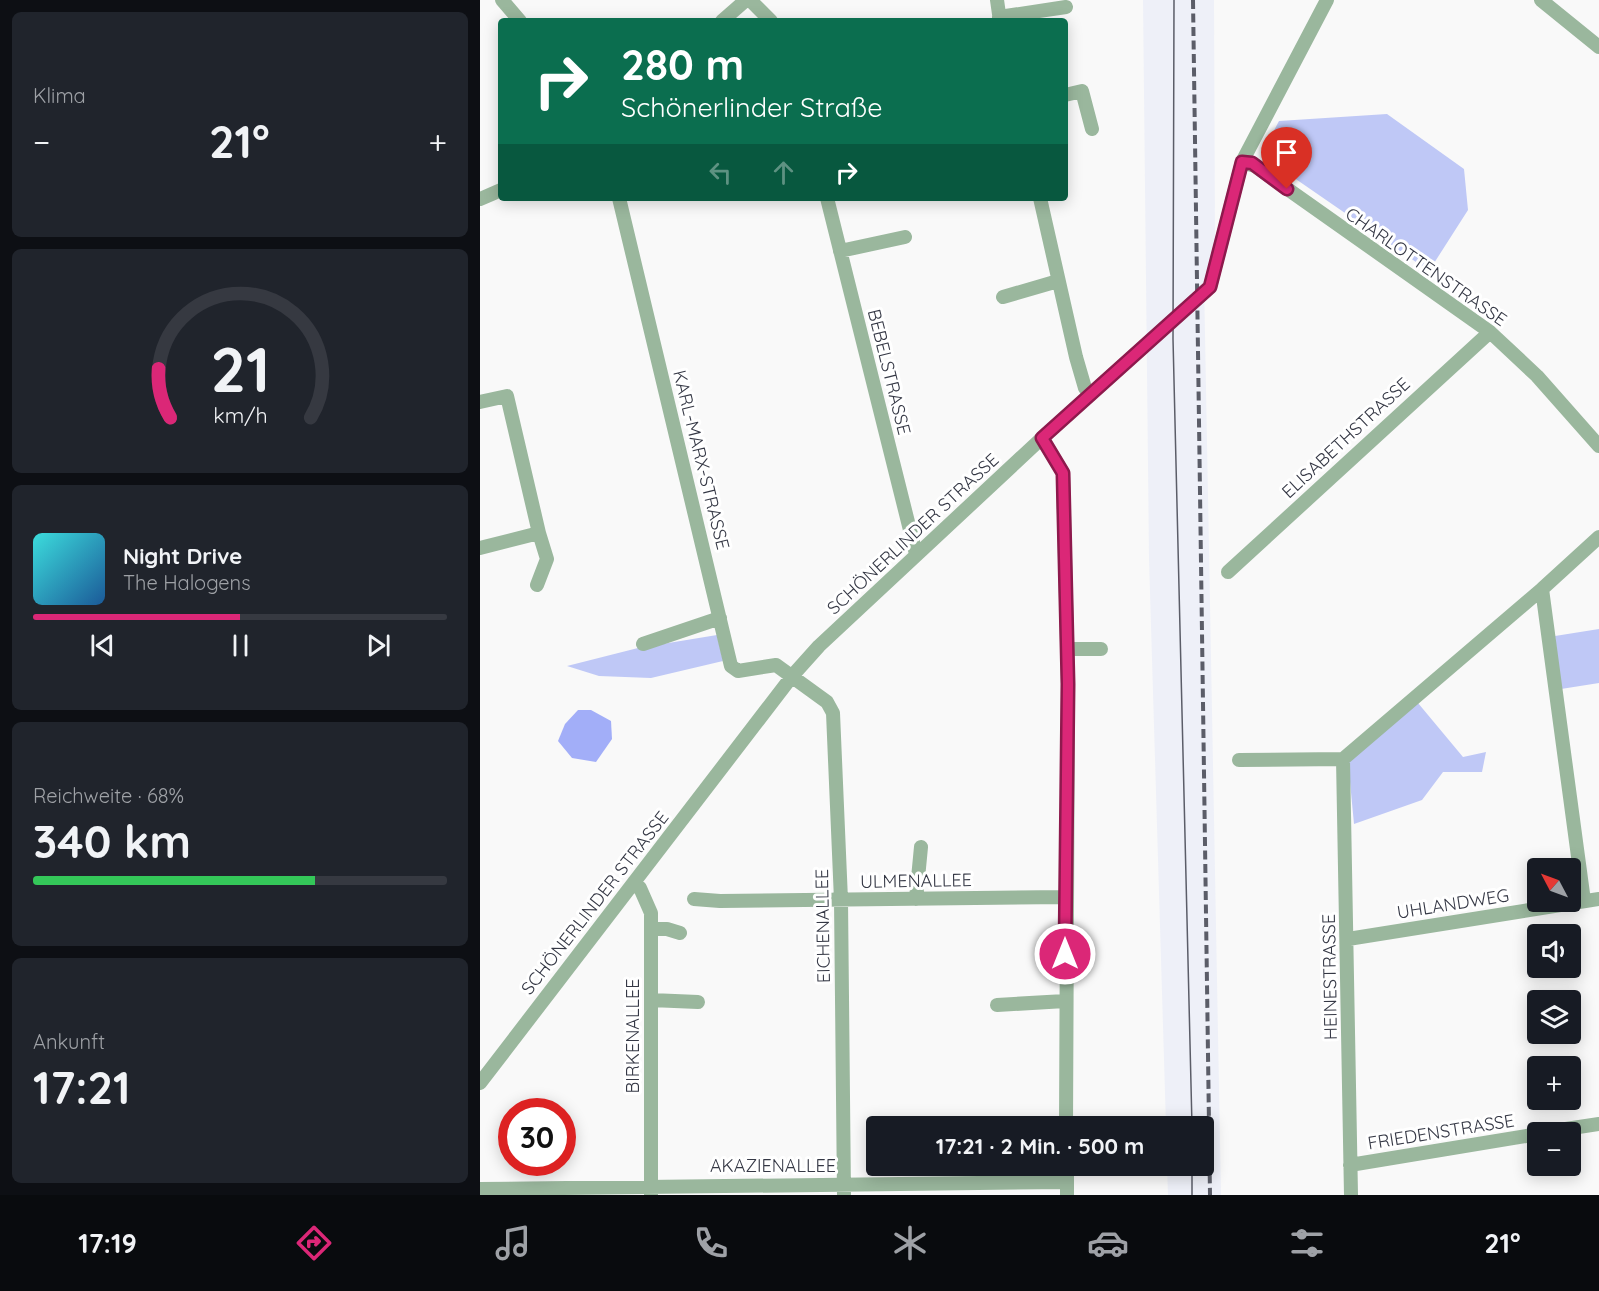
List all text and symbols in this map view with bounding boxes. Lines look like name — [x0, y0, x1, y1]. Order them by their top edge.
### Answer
text: 280 m — [621, 38, 744, 91]
icon: right — [522, 42, 600, 120]
text: Klima — [33, 83, 86, 108]
text: Schönerlinder Straße — [621, 90, 882, 124]
text: 21° — [209, 113, 270, 169]
text: − — [33, 121, 50, 162]
text: + — [428, 121, 447, 162]
pin — [1261, 127, 1312, 189]
icon: arrive — [1270, 136, 1303, 169]
icon: left — [704, 156, 737, 189]
icon: ahead — [767, 156, 800, 189]
icon: right — [830, 156, 863, 189]
street label: CHARLOTTENSTRASSE — [1341, 202, 1512, 331]
street label: BEBELSTRASSE — [863, 307, 916, 437]
text: 21 — [210, 330, 270, 408]
street label: KARL-MARX-STRASSE — [668, 368, 735, 552]
street label: ELISABETHSTRASSE — [1277, 372, 1415, 503]
text: km/h — [213, 402, 267, 428]
street label: SCHÖNERLINDER STRASSE — [822, 448, 1003, 619]
text: Night Drive — [123, 542, 242, 570]
text: The Halogens — [123, 570, 251, 595]
icon: previous — [86, 629, 119, 662]
icon: pause — [224, 629, 257, 662]
icon: next — [362, 629, 395, 662]
text: Reichweite · 68% — [33, 783, 184, 808]
street label: SCHÖNERLINDER STRASSE — [516, 806, 673, 999]
text: 340 km — [33, 813, 191, 869]
north arrow — [1527, 858, 1581, 912]
map controls — [1527, 858, 1581, 1176]
street label: ULMENALLEE — [860, 868, 972, 893]
street label: EICHENALLEE — [810, 869, 835, 983]
street label: UHLANDWEG — [1395, 883, 1511, 924]
street label: HEINESTRASSE — [1317, 914, 1342, 1040]
position arrow — [1033, 922, 1097, 986]
button: sound — [1527, 924, 1581, 978]
street label: BIRKENALLEE — [621, 978, 644, 1094]
button: layers — [1527, 990, 1581, 1044]
text: Ankunft — [33, 1029, 105, 1054]
button: + — [1527, 1056, 1581, 1110]
text: 17:21 — [33, 1059, 131, 1115]
speed limit sign: 30 — [498, 1098, 576, 1176]
street label: FRIEDENSTRASSE — [1366, 1109, 1516, 1154]
button: − — [1527, 1122, 1581, 1176]
text: 17:21 · 2 Min. · 500 m — [936, 1132, 1144, 1160]
street label: AKAZIENALLEE — [710, 1154, 836, 1177]
icon: directions — [293, 1222, 335, 1264]
icon: music — [492, 1222, 534, 1264]
icon: phone — [690, 1222, 732, 1264]
icon: climate — [889, 1222, 931, 1264]
icon: car — [1087, 1222, 1129, 1264]
icon: filters — [1286, 1222, 1328, 1264]
text: 17:19 — [78, 1226, 137, 1260]
text: 21° — [1484, 1226, 1521, 1260]

